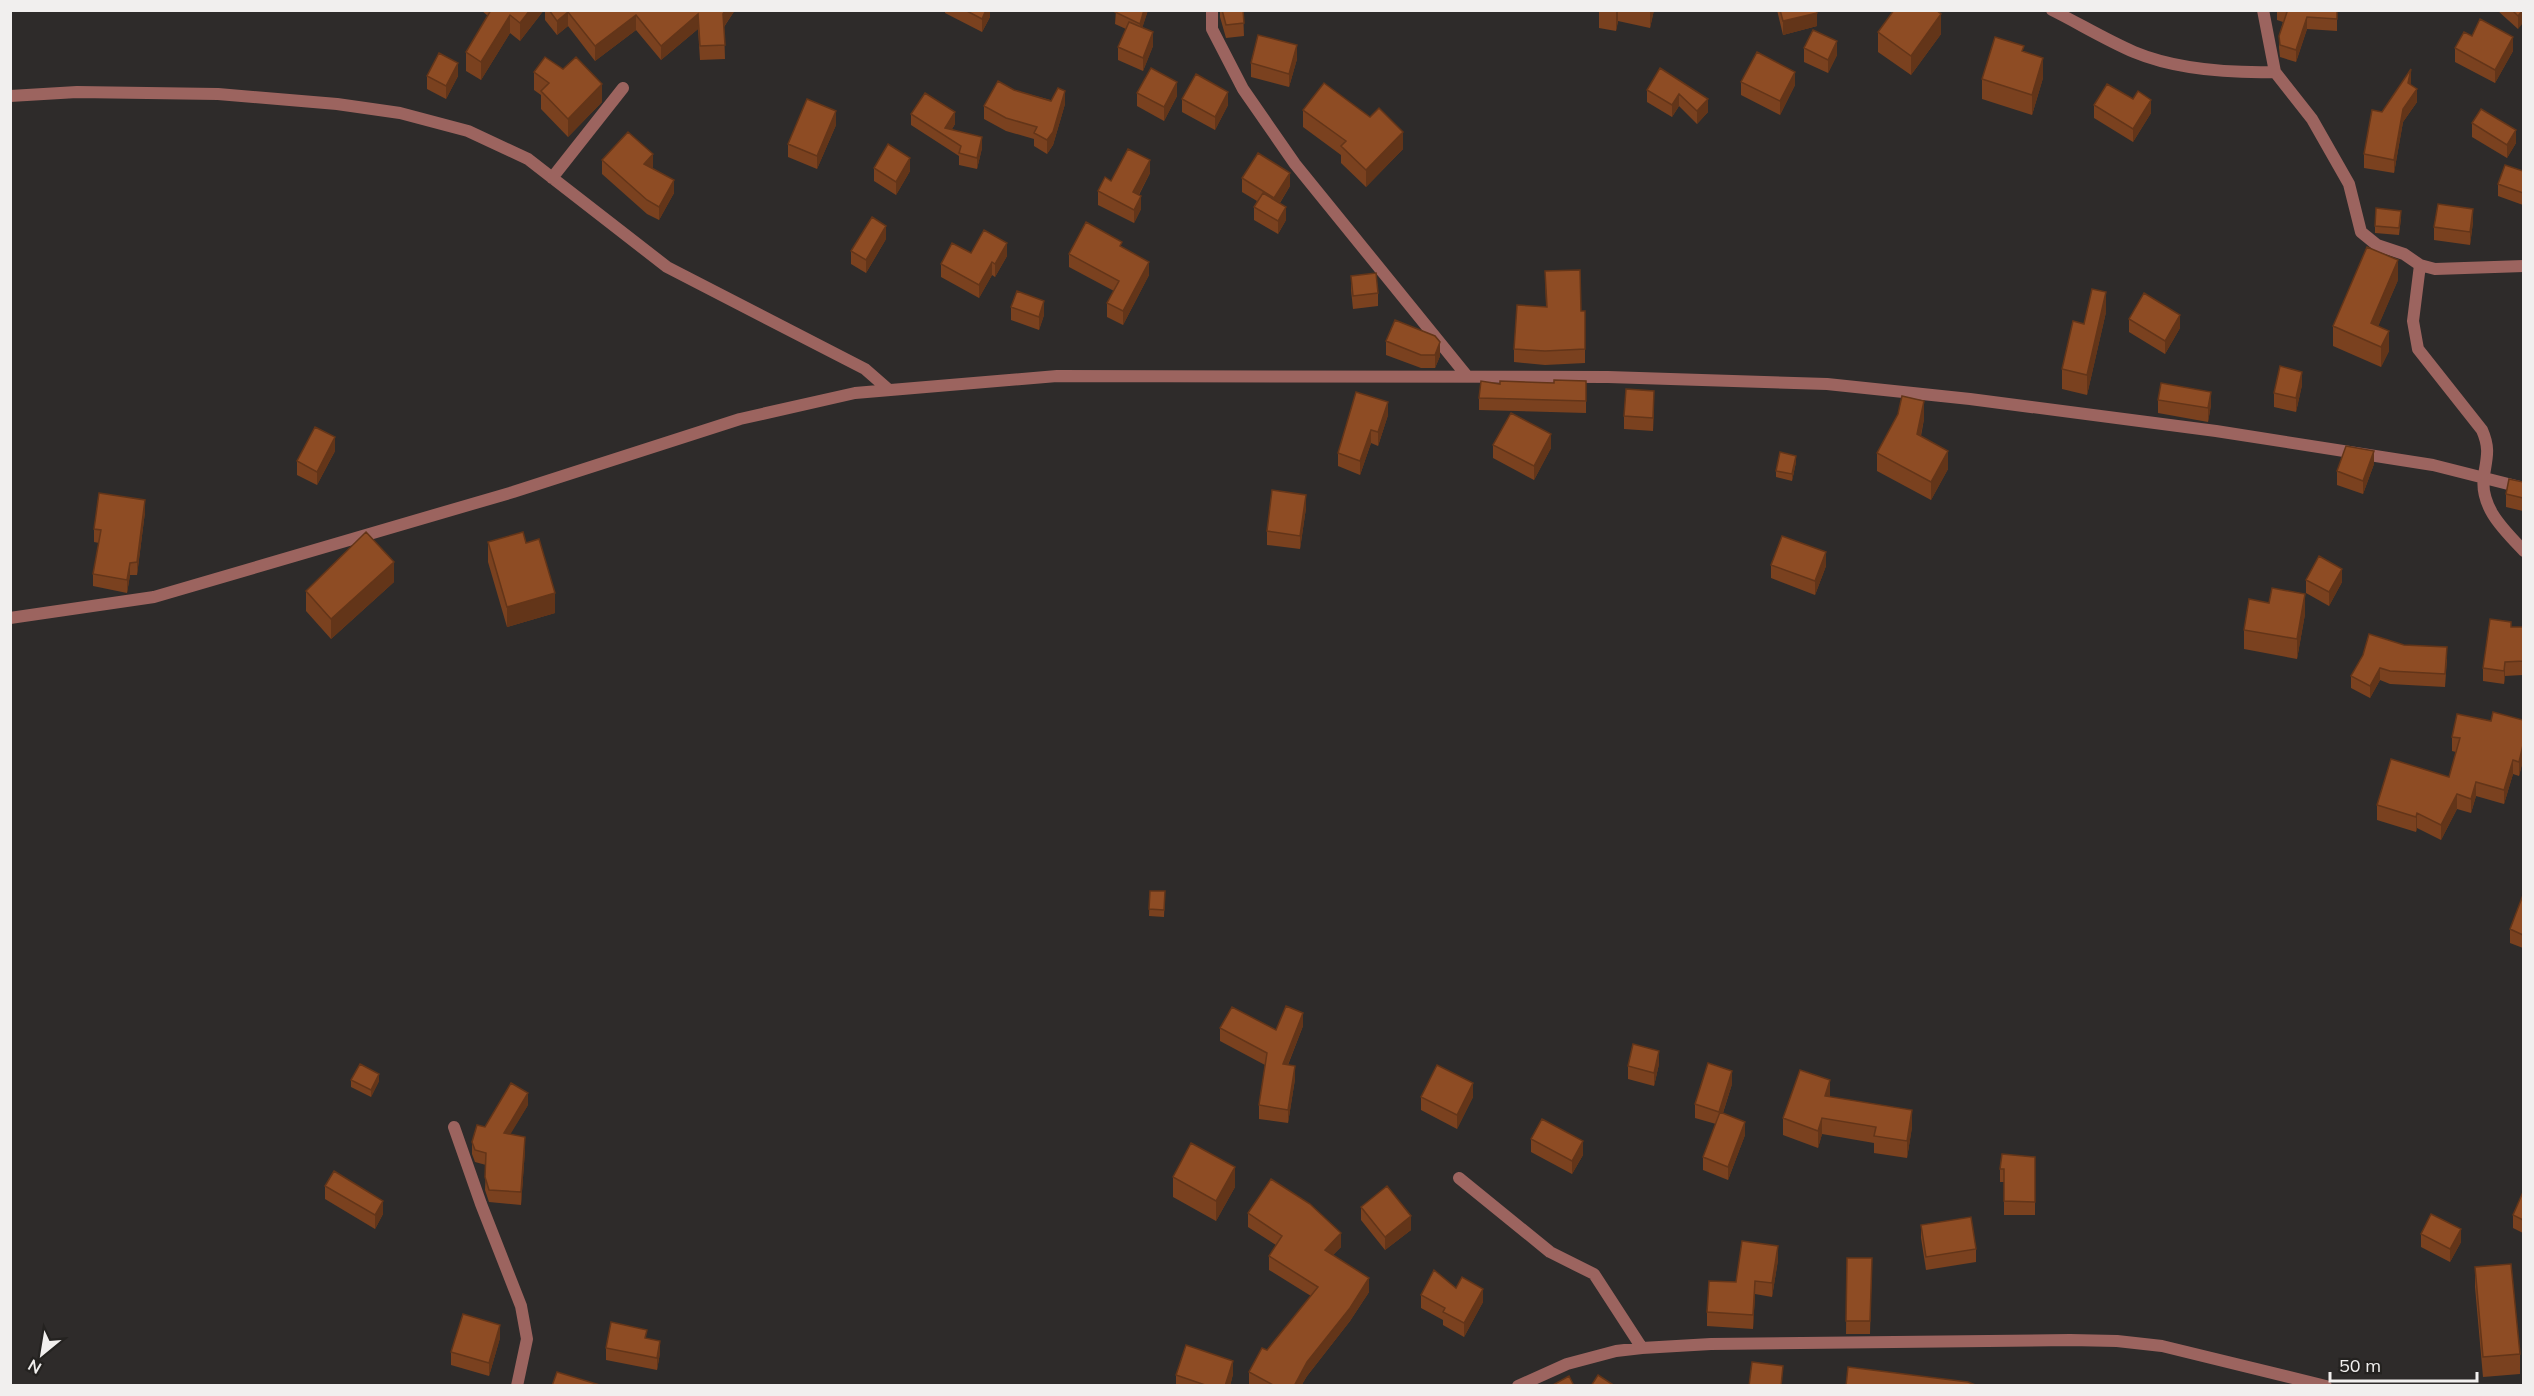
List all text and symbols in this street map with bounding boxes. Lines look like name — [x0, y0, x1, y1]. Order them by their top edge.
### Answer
north arrow — [12, 1324, 72, 1384]
scale bar — [2330, 1345, 2477, 1383]
text: 50 m — [2339, 1354, 2381, 1377]
text: N — [24, 1355, 45, 1379]

